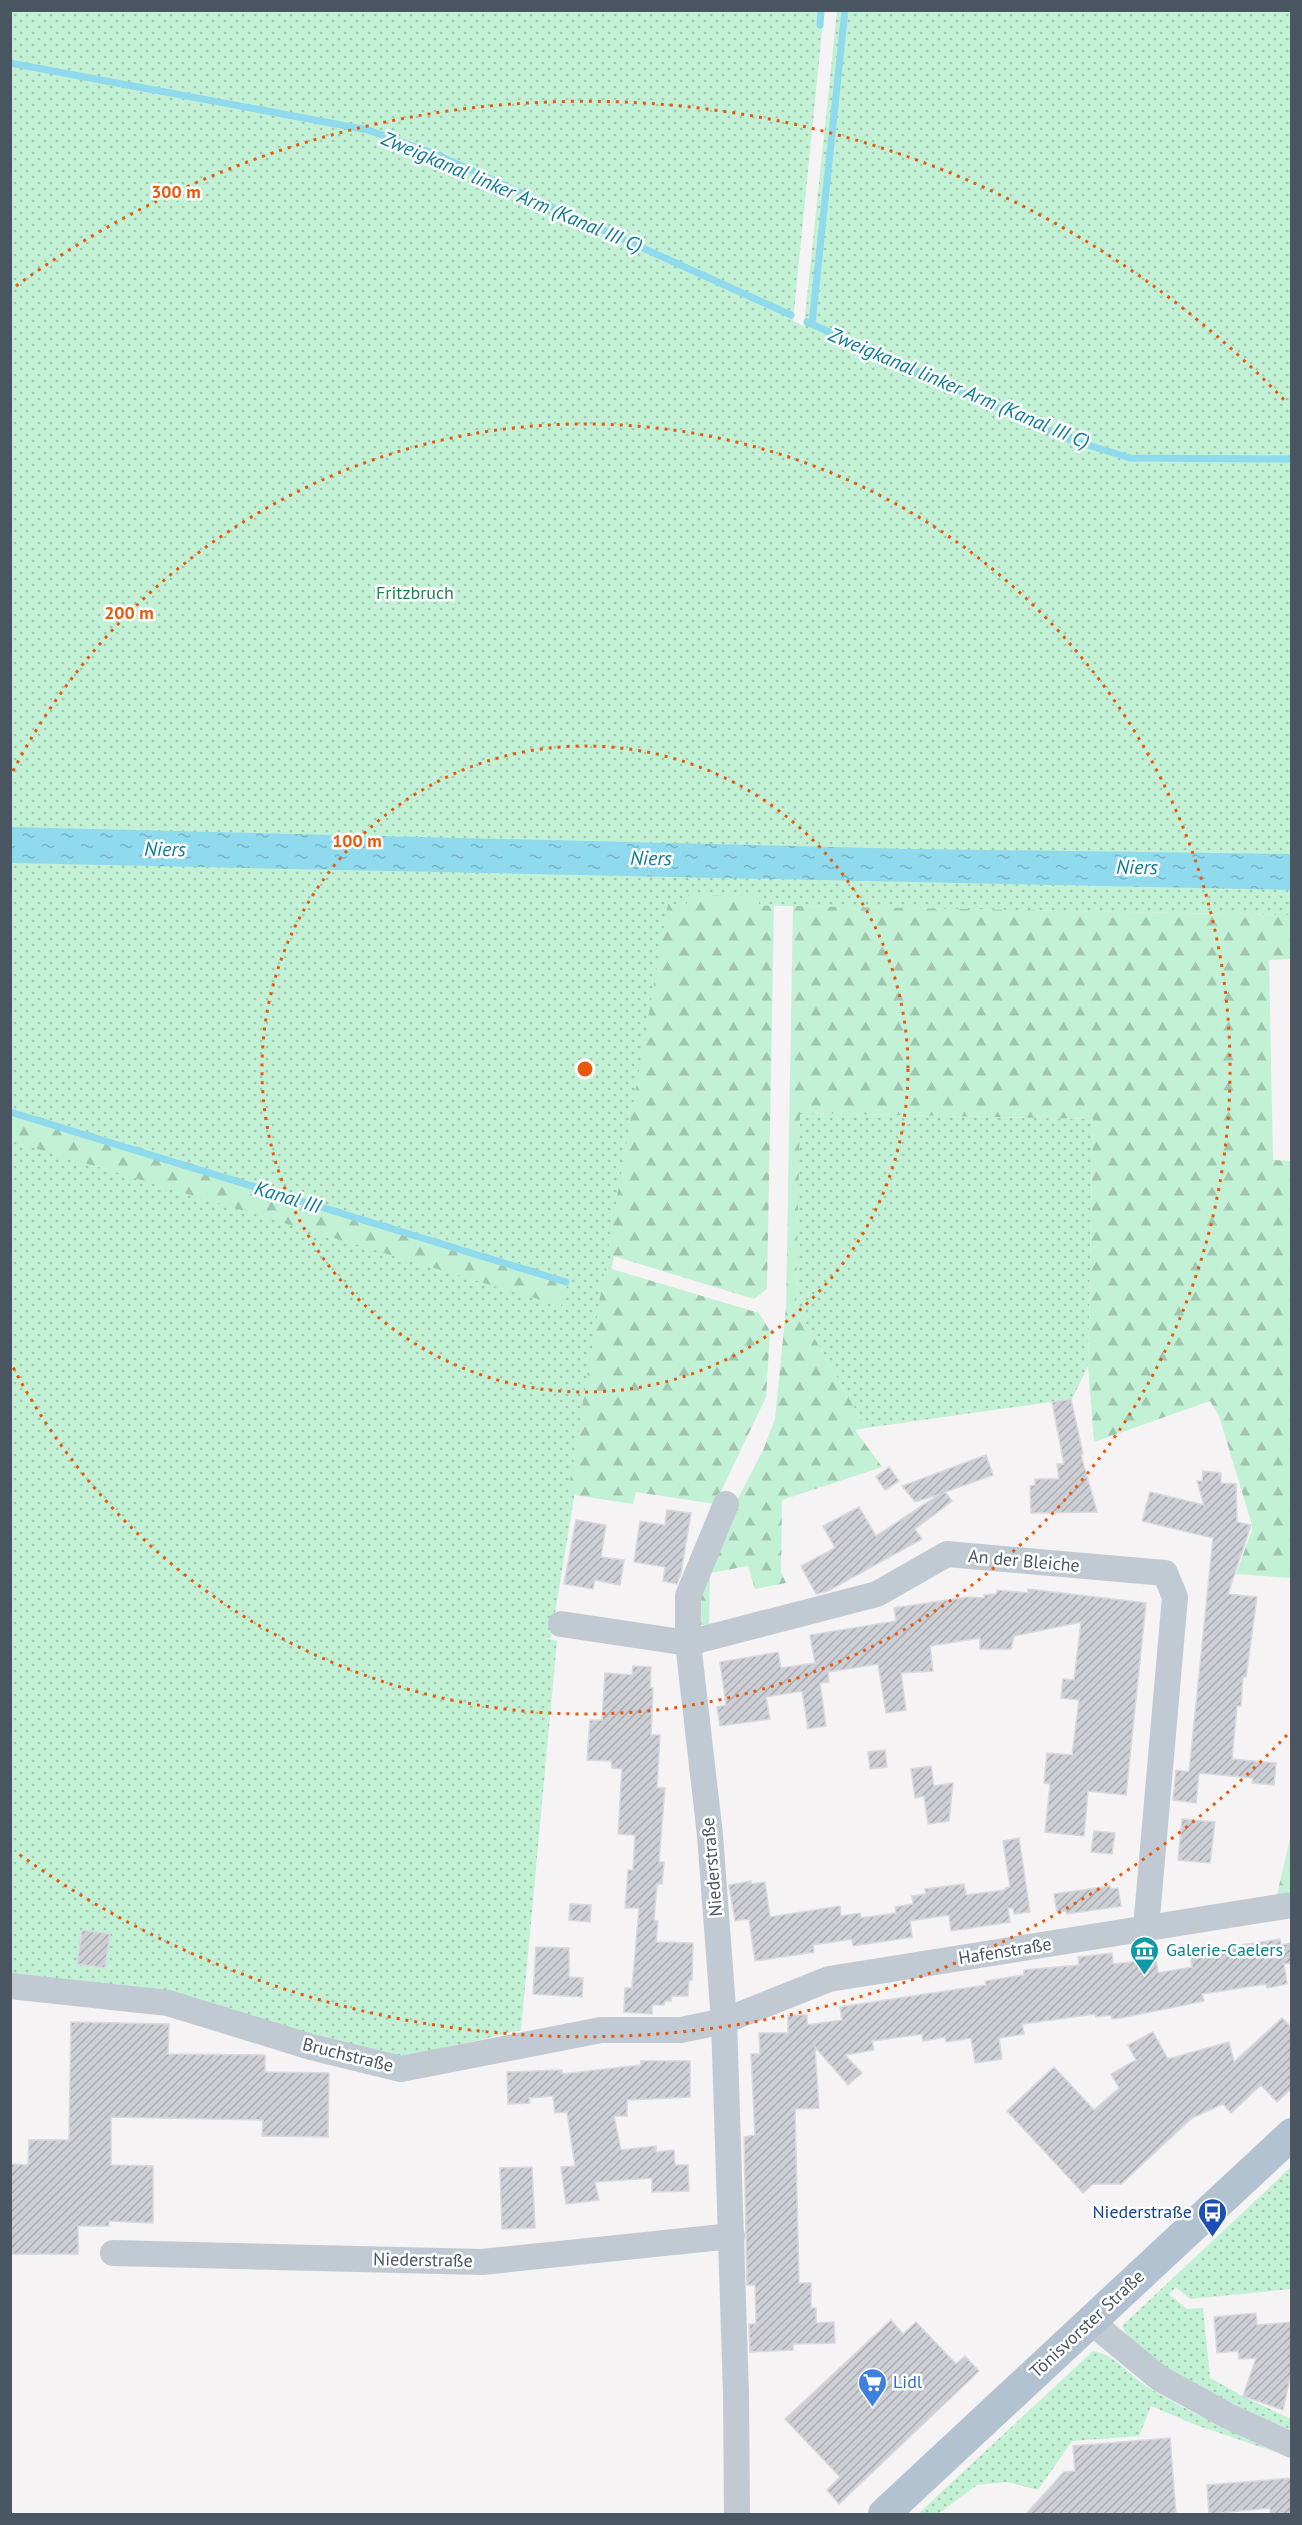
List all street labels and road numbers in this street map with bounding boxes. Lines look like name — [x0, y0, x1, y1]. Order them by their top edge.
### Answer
street label: An der Bleiche — [967, 1544, 1081, 1577]
street label: Niederstraße — [696, 1816, 727, 1918]
street label: Hafenstraße — [957, 1932, 1053, 1969]
street label: Bruchstraße — [300, 2032, 396, 2077]
street label: Niederstraße — [373, 2247, 473, 2272]
street label: Tönisvorster Straße — [1025, 2265, 1149, 2383]

